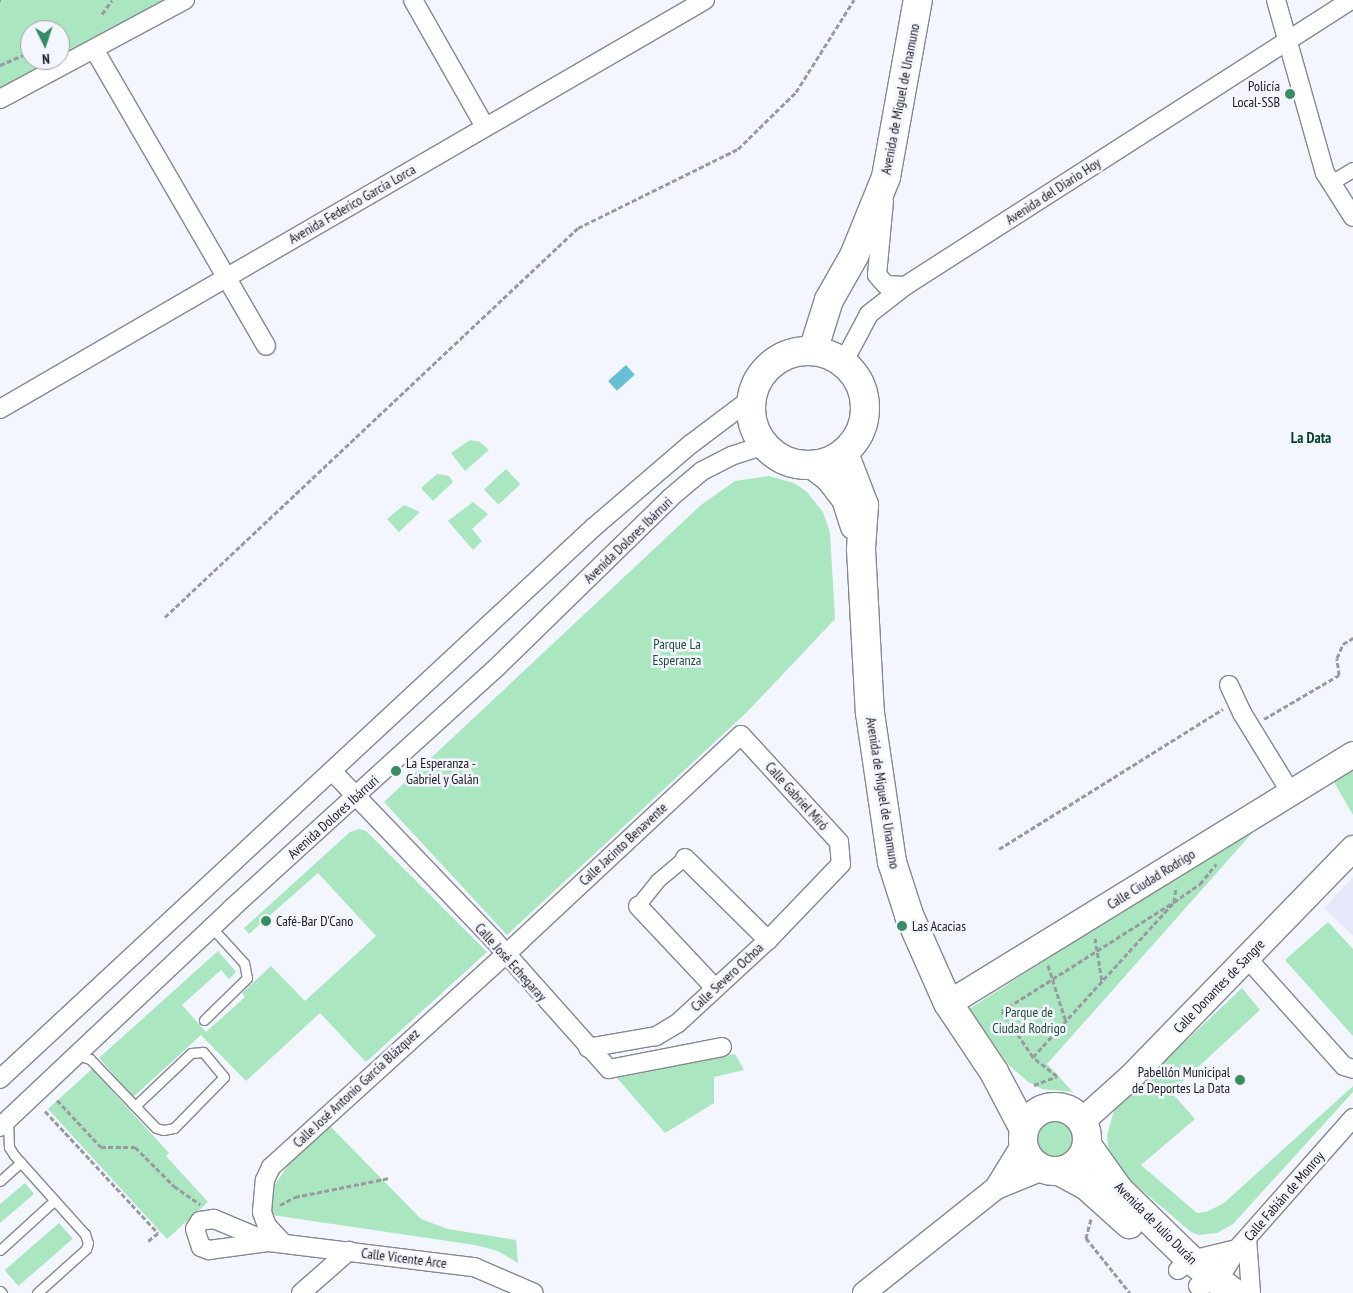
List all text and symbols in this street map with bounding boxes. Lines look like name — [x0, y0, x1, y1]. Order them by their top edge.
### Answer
north arrow — [20, 20, 70, 70]
street label: Avenida de Miguel de Unamuno — [877, 22, 923, 176]
text: N — [42, 50, 50, 68]
place label: Policía Local-SSB — [1232, 78, 1280, 110]
marker: Policía Local-SSB — [1284, 88, 1296, 100]
street label: Avenida del Diario Hoy — [1002, 154, 1104, 228]
street label: Avenida Federico García Lorca — [286, 161, 418, 247]
district label: La Data — [1291, 429, 1331, 447]
street label: Avenida Dolores Ibárruri — [580, 493, 676, 587]
park label: Parque La Esperanza — [653, 636, 701, 669]
street label: Avenida de Miguel de Unamuno — [863, 716, 903, 870]
place label: La Esperanza - Gabriel y Galán — [406, 755, 479, 788]
street label: Calle Gabriel Miró — [762, 758, 832, 834]
marker: La Esperanza - Gabriel y Galán — [390, 765, 402, 777]
street label: Avenida Dolores Ibárruri — [284, 772, 382, 862]
street label: Calle Jacinto Benavente — [576, 799, 670, 889]
street label: Calle Ciudad Rodrigo — [1104, 845, 1198, 913]
place label: Café-Bar D'Cano — [276, 913, 353, 929]
marker: Café-Bar D'Cano — [260, 915, 272, 927]
place label: Las Acacias — [912, 918, 966, 934]
street label: Calle José Echegaray — [472, 920, 550, 1004]
marker: Las Acacias — [896, 920, 908, 932]
street label: Calle Donantes de Sangre — [1170, 936, 1268, 1036]
street label: Calle Severo Ochoa — [687, 939, 767, 1015]
park label: Parque de Ciudad Rodrigo — [992, 1004, 1066, 1036]
street label: Calle José Antonio García Blázquez — [289, 1025, 423, 1151]
place label: Pabellón Municipal de Deportes La Data — [1132, 1064, 1230, 1096]
marker: Pabellón Municipal de Deportes La Data — [1234, 1074, 1246, 1086]
street label: Calle Fabián de Monroy — [1241, 1148, 1327, 1244]
street label: Avenida de Julio Durán — [1111, 1178, 1201, 1268]
street label: Calle Vicente Arce — [360, 1244, 448, 1272]

